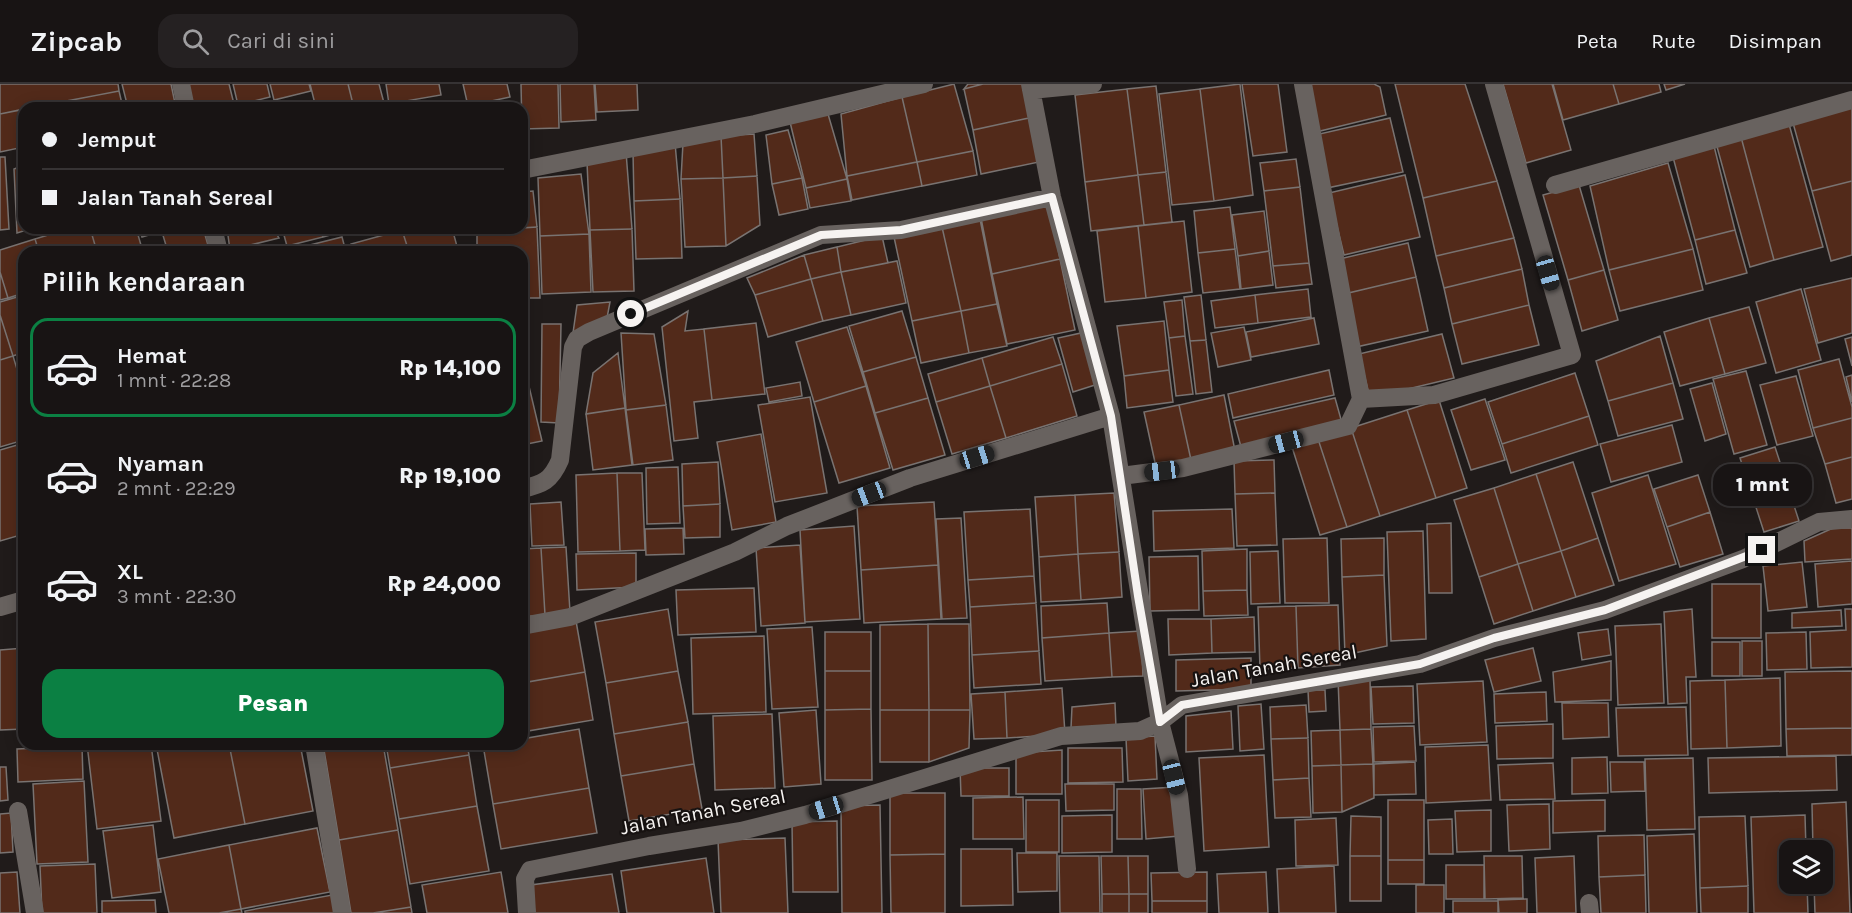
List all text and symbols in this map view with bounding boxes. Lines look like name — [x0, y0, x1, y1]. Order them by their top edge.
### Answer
search box — [158, 14, 578, 68]
text: Zipcab — [30, 25, 122, 58]
icon: search — [179, 25, 212, 58]
text: Cari di sini — [227, 28, 335, 54]
text: Peta — [1576, 29, 1618, 53]
text: Rute — [1651, 29, 1695, 53]
text: Disimpan — [1728, 29, 1822, 53]
text: Jemput — [78, 127, 156, 153]
text: Jalan Tanah Sereal — [78, 185, 273, 211]
car — [1534, 253, 1562, 293]
text: Pilih kendaraan — [42, 266, 246, 298]
route start — [617, 300, 644, 327]
icon: car — [45, 341, 99, 395]
text: Hemat — [117, 343, 187, 369]
text: Rp 14,100 — [399, 355, 501, 381]
text: 1 mnt · 22:28 — [117, 369, 231, 392]
car — [1266, 429, 1306, 455]
car — [957, 443, 997, 471]
icon: car — [45, 449, 99, 503]
text: Nyaman — [117, 451, 204, 477]
car — [1143, 460, 1181, 482]
text: Rp 19,100 — [399, 463, 501, 489]
callout: 1 mnt — [1712, 463, 1812, 505]
text: 1 mnt — [1736, 473, 1789, 496]
text: 2 mnt · 22:29 — [117, 477, 236, 500]
car — [849, 479, 889, 509]
route end — [1748, 536, 1775, 563]
icon: car — [45, 557, 99, 611]
text: XL — [117, 559, 143, 585]
text: Rp 24,000 — [387, 571, 501, 597]
text: 3 mnt · 22:30 — [117, 585, 236, 608]
street label: Jalan Tanah Sereal — [1189, 640, 1359, 692]
button: Pesan — [42, 669, 504, 738]
car — [1161, 757, 1187, 797]
street label: Jalan Tanah Sereal — [618, 785, 788, 839]
car — [806, 794, 846, 822]
map controls — [1779, 840, 1833, 894]
button: layers — [1779, 840, 1833, 894]

